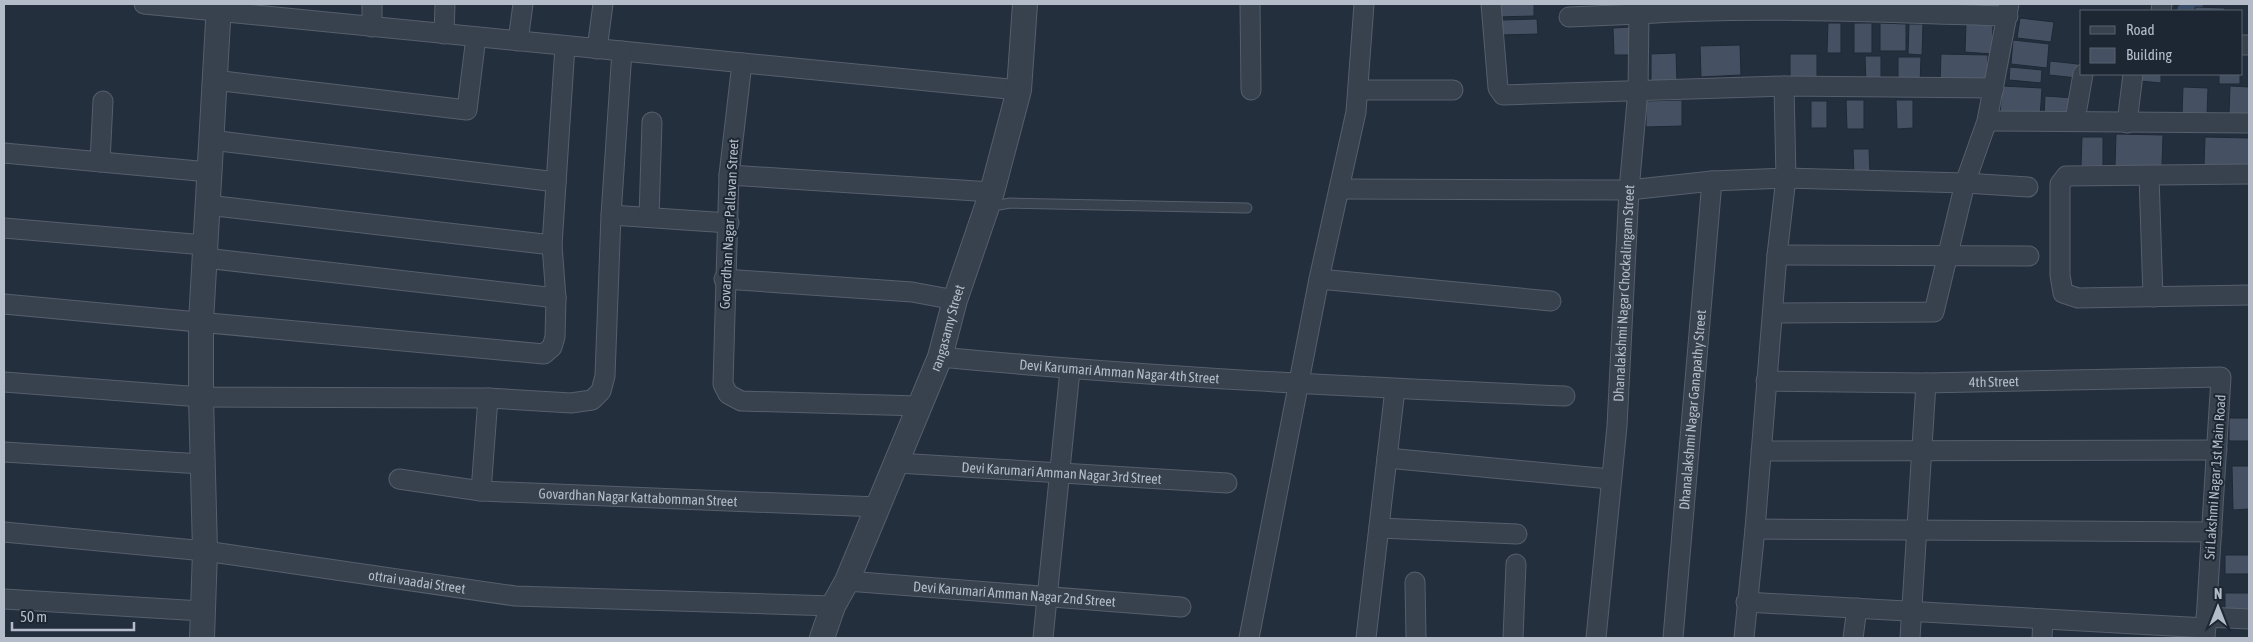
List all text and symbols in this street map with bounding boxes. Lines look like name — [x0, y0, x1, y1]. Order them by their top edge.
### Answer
legend — [2080, 10, 2243, 75]
text: Road — [2126, 21, 2155, 38]
text: Building — [2126, 46, 2172, 63]
street label: Govardhan Nagar Pallavan Street — [717, 138, 741, 310]
street label: Dhanalakshmi Nagar Chockalingam Street — [1610, 184, 1637, 402]
street label: rangasamy Street — [927, 282, 968, 374]
street label: Dhanalakshmi Nagar Ganapathy Street — [1676, 309, 1709, 511]
street label: Devi Karumari Amman Nagar 4th Street — [1019, 356, 1220, 387]
street label: 4th Street — [1969, 373, 2019, 390]
street label: Sri Lakshmi Nagar 1st Main Road — [2201, 394, 2229, 560]
street label: Devi Karumari Amman Nagar 3rd Street — [961, 459, 1162, 487]
street label: Govardhan Nagar Kattabomman Street — [538, 485, 738, 509]
street label: ottrai vaadai Street — [367, 567, 467, 597]
street label: Devi Karumari Amman Nagar 2nd Street — [913, 578, 1116, 610]
north arrow — [2193, 582, 2243, 632]
text: N — [2214, 586, 2222, 602]
scale bar — [12, 600, 135, 632]
text: 50 m — [20, 608, 47, 625]

